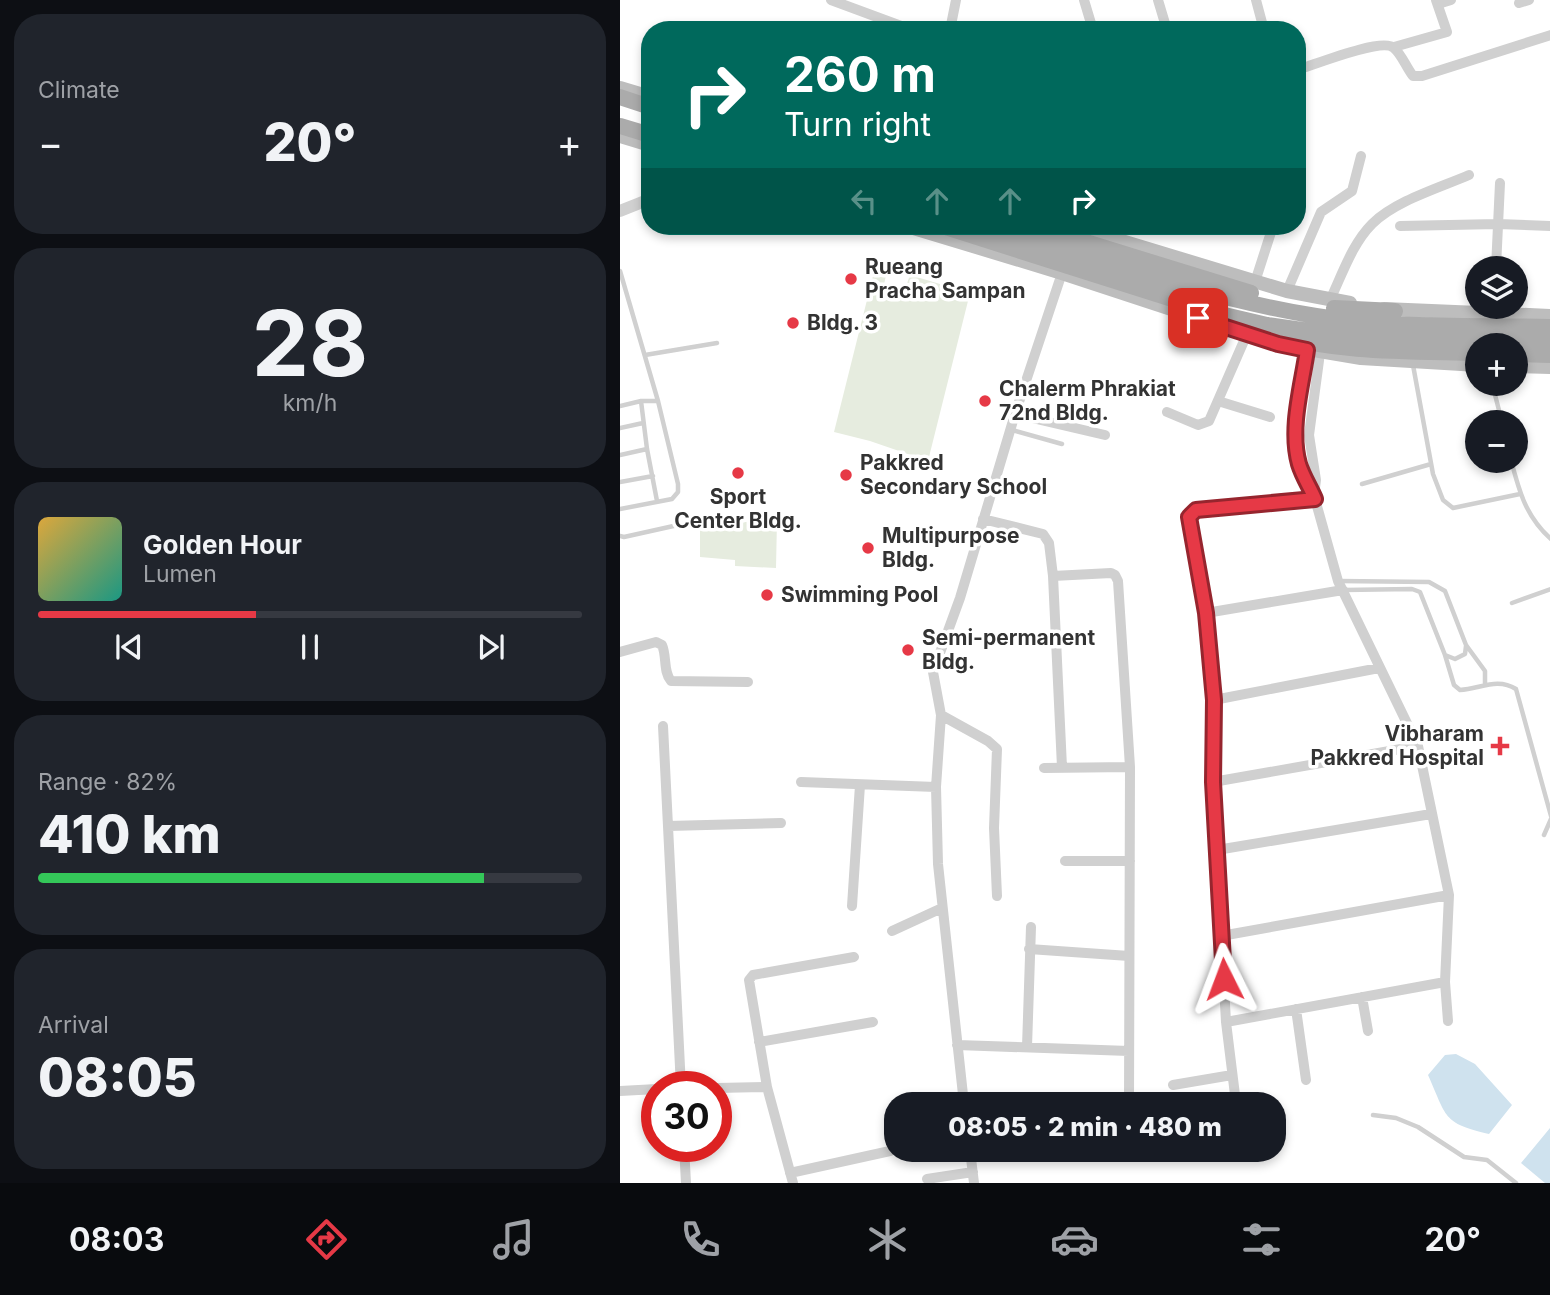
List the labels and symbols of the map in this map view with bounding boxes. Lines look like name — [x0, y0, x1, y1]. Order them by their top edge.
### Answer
place label: Rueang Pracha Sampan — [865, 254, 1025, 303]
marker: Rueang Pracha Sampan — [843, 271, 859, 287]
pin — [1168, 288, 1228, 348]
place label: Bldg. 3 — [807, 310, 878, 335]
marker: Bldg. 3 — [785, 315, 801, 331]
place label: Chalerm Phrakiat 72nd Bldg. — [999, 376, 1176, 425]
marker: Chalerm Phrakiat 72nd Bldg. — [977, 393, 993, 409]
place label: Pakkred Secondary School — [860, 450, 1047, 499]
marker: Sport Center Bldg. — [730, 465, 746, 481]
marker: Pakkred Secondary School — [838, 467, 854, 483]
place label: Sport Center Bldg. — [674, 484, 802, 533]
place label: Multipurpose Bldg. — [882, 523, 1019, 572]
marker: Multipurpose Bldg. — [860, 540, 876, 556]
place label: Swimming Pool — [781, 582, 939, 607]
marker: Swimming Pool — [759, 587, 775, 603]
place label: Semi-permanent Bldg. — [922, 625, 1095, 674]
marker: Semi-permanent Bldg. — [900, 642, 916, 658]
place label: Vibharam Pakkred Hospital — [1310, 721, 1484, 770]
marker: Vibharam Pakkred Hospital — [1490, 736, 1510, 756]
position arrow — [1187, 942, 1261, 1016]
speed limit sign: 30 — [641, 1071, 732, 1162]

